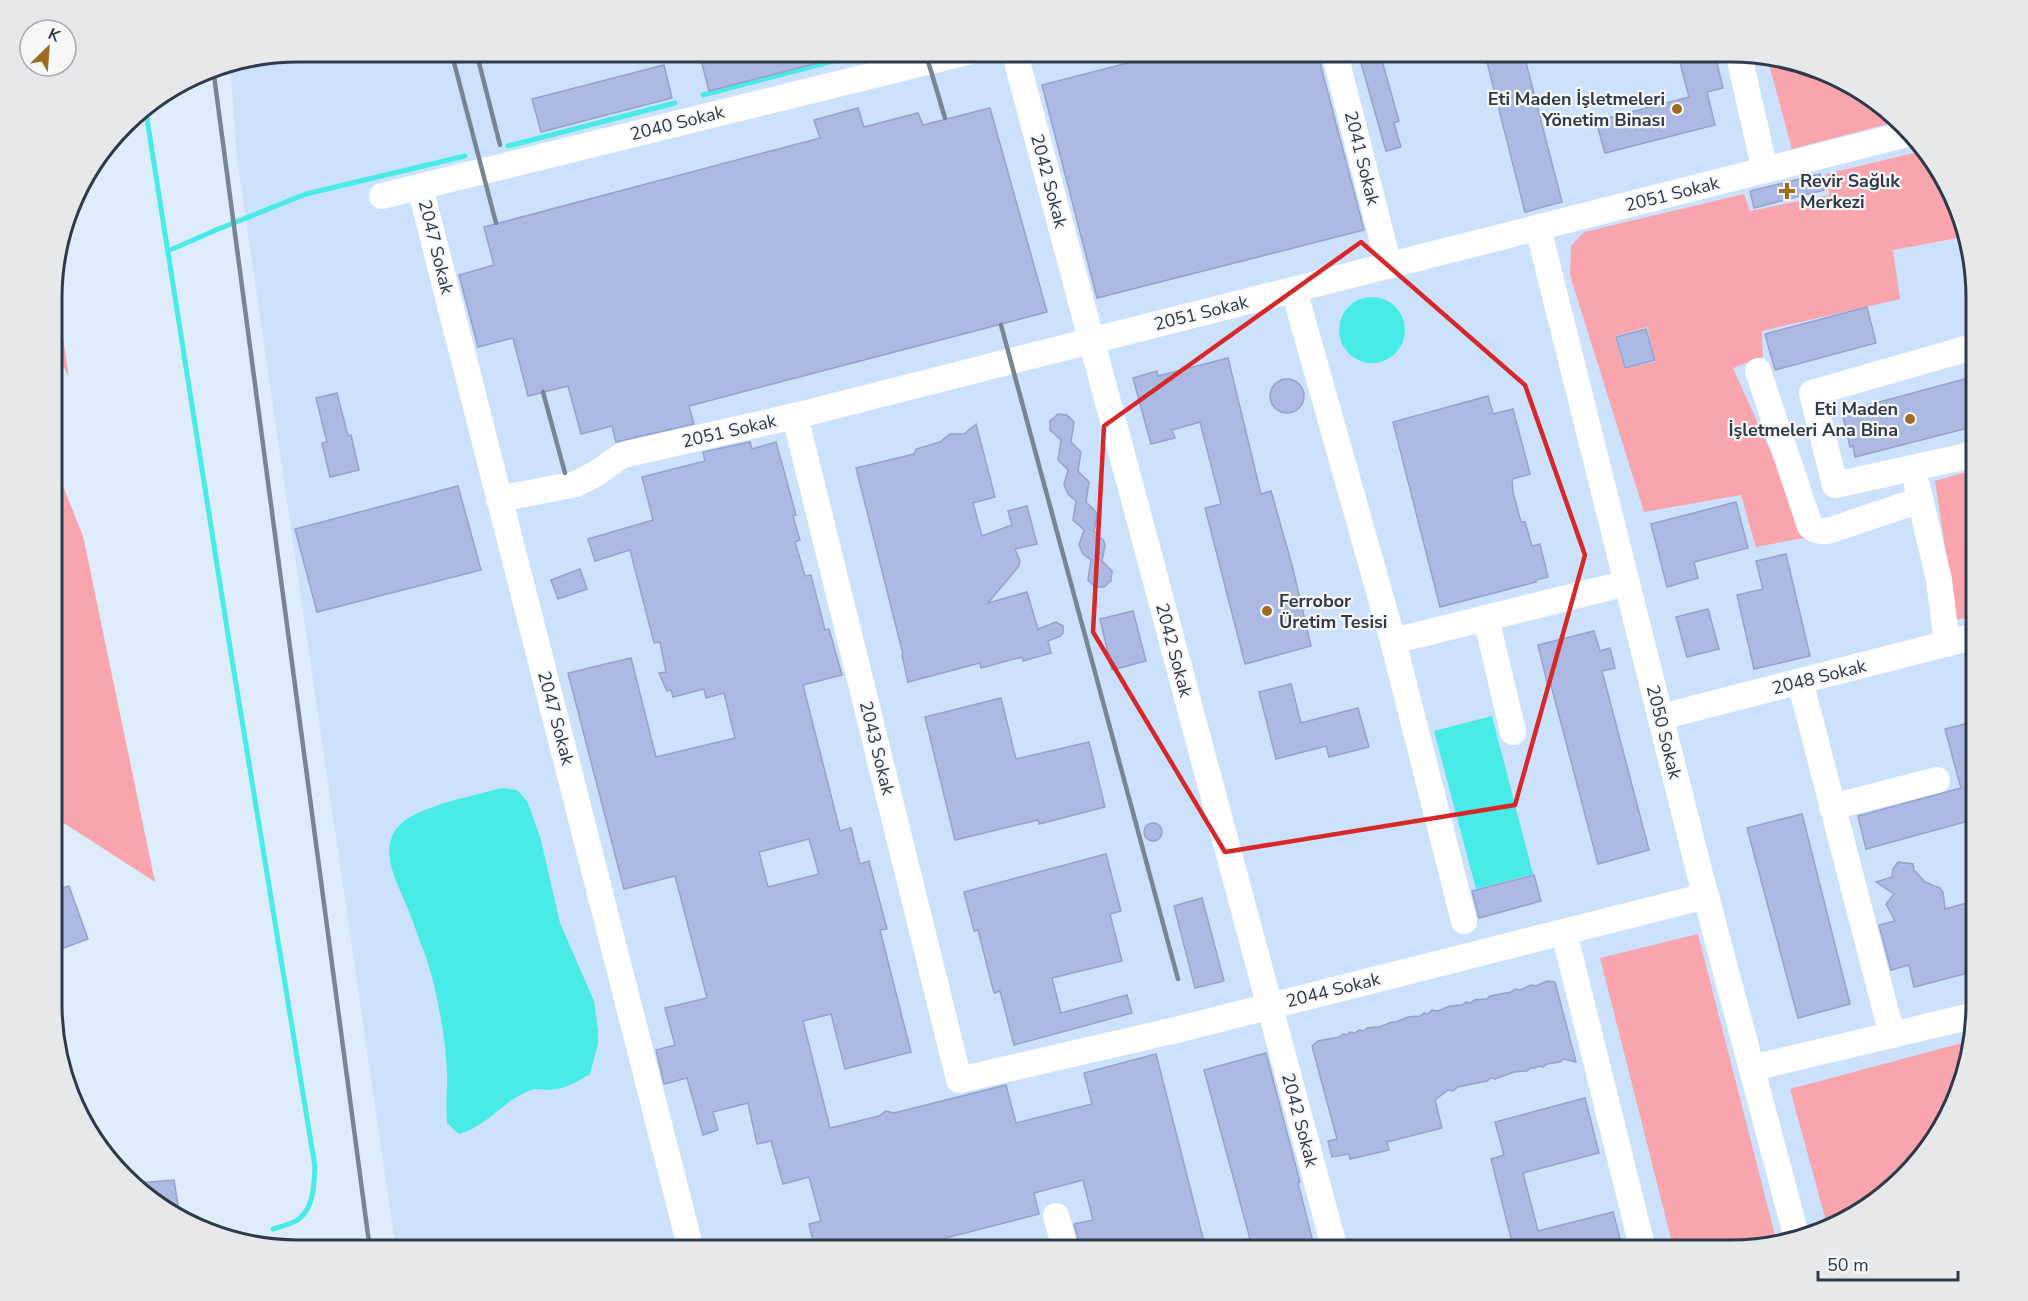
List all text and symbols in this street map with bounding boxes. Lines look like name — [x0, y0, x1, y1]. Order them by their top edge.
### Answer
north arrow — [18, 18, 78, 78]
text: K — [44, 23, 65, 48]
place label: Eti Maden İşletmeleri Yönetim Binası — [1488, 87, 1665, 132]
street label: 2040 Sokak — [627, 99, 728, 146]
marker: Eti Maden İşletmeleri Yönetim Binası — [1670, 102, 1684, 116]
street label: 2041 Sokak — [1339, 108, 1386, 209]
street label: 2042 Sokak — [1025, 131, 1073, 232]
place label: Revir Sağlık Merkezi — [1800, 169, 1900, 214]
street label: 2051 Sokak — [1622, 170, 1723, 217]
marker: Revir Sağlık Merkezi — [1778, 182, 1796, 200]
street label: 2047 Sokak — [413, 197, 460, 298]
street label: 2051 Sokak — [1151, 289, 1252, 336]
place label: Eti Maden İşletmeleri Ana Bina — [1728, 397, 1898, 442]
street label: 2051 Sokak — [679, 408, 780, 454]
marker: Eti Maden İşletmeleri Ana Bina — [1903, 412, 1917, 426]
place label: Ferrobor Üretim Tesisi — [1279, 589, 1387, 634]
street label: 2042 Sokak — [1150, 600, 1198, 701]
marker: Ferrobor Üretim Tesisi — [1260, 604, 1274, 618]
street label: 2048 Sokak — [1769, 653, 1870, 700]
street label: 2047 Sokak — [532, 668, 580, 769]
street label: 2050 Sokak — [1641, 682, 1688, 783]
street label: 2043 Sokak — [854, 698, 901, 799]
street label: 2044 Sokak — [1283, 966, 1384, 1013]
street label: 2042 Sokak — [1276, 1070, 1324, 1171]
scale bar — [1818, 1244, 1958, 1282]
text: 50 m — [1827, 1253, 1869, 1277]

